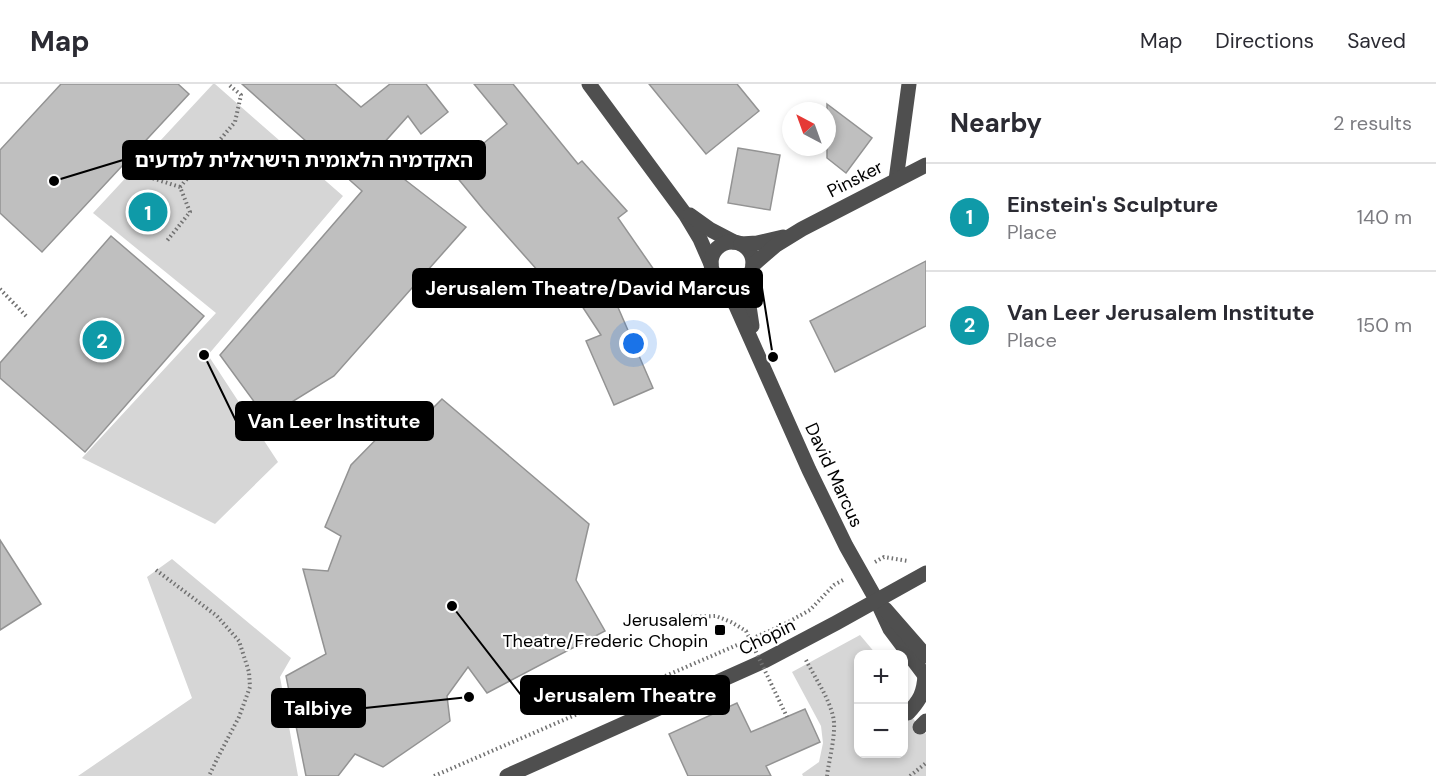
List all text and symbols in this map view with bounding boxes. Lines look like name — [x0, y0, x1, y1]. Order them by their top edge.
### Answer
text: Map — [30, 23, 90, 60]
text: Map — [1140, 27, 1182, 55]
text: Directions — [1215, 27, 1314, 55]
text: Saved — [1347, 27, 1406, 55]
north arrow — [782, 102, 836, 156]
text: Nearby — [950, 106, 1042, 140]
text: 2 results — [1333, 110, 1412, 136]
callout: האקדמיה הלאומית הישראלית למדעים — [123, 141, 485, 179]
text: האקדמיה הלאומית הישראלית למדעים — [135, 147, 473, 173]
street label: Pinsker — [823, 155, 887, 203]
pin: 1 — [128, 190, 168, 234]
text: Einstein's Sculpture — [1007, 190, 1218, 219]
text: 1 — [966, 204, 973, 230]
text: 140 m — [1357, 204, 1412, 230]
text: Place — [1007, 219, 1057, 245]
callout: Jerusalem Theatre/David Marcus — [413, 269, 762, 307]
text: Jerusalem Theatre/David Marcus — [425, 275, 751, 301]
text: Van Leer Jerusalem Institute — [1007, 298, 1315, 327]
text: 2 — [964, 312, 975, 338]
text: 150 m — [1357, 312, 1412, 338]
pin: 2 — [82, 318, 122, 362]
text: Place — [1007, 327, 1057, 353]
your location — [619, 329, 648, 358]
callout: Van Leer Institute — [236, 402, 433, 440]
text: Van Leer Institute — [248, 408, 420, 434]
street label: David Marcus — [799, 419, 869, 531]
place label: Jerusalem Theatre/Frederic Chopin — [503, 608, 708, 653]
street label: Chopin — [735, 613, 799, 661]
marker: Jerusalem Theatre/Frederic Chopin — [713, 623, 727, 637]
map controls — [854, 650, 908, 758]
button: + — [854, 650, 908, 704]
callout: Jerusalem Theatre — [521, 676, 729, 714]
text: Jerusalem Theatre — [533, 682, 717, 708]
callout: Talbiye — [272, 689, 365, 727]
text: Talbiye — [283, 695, 353, 721]
button: − — [854, 704, 908, 758]

